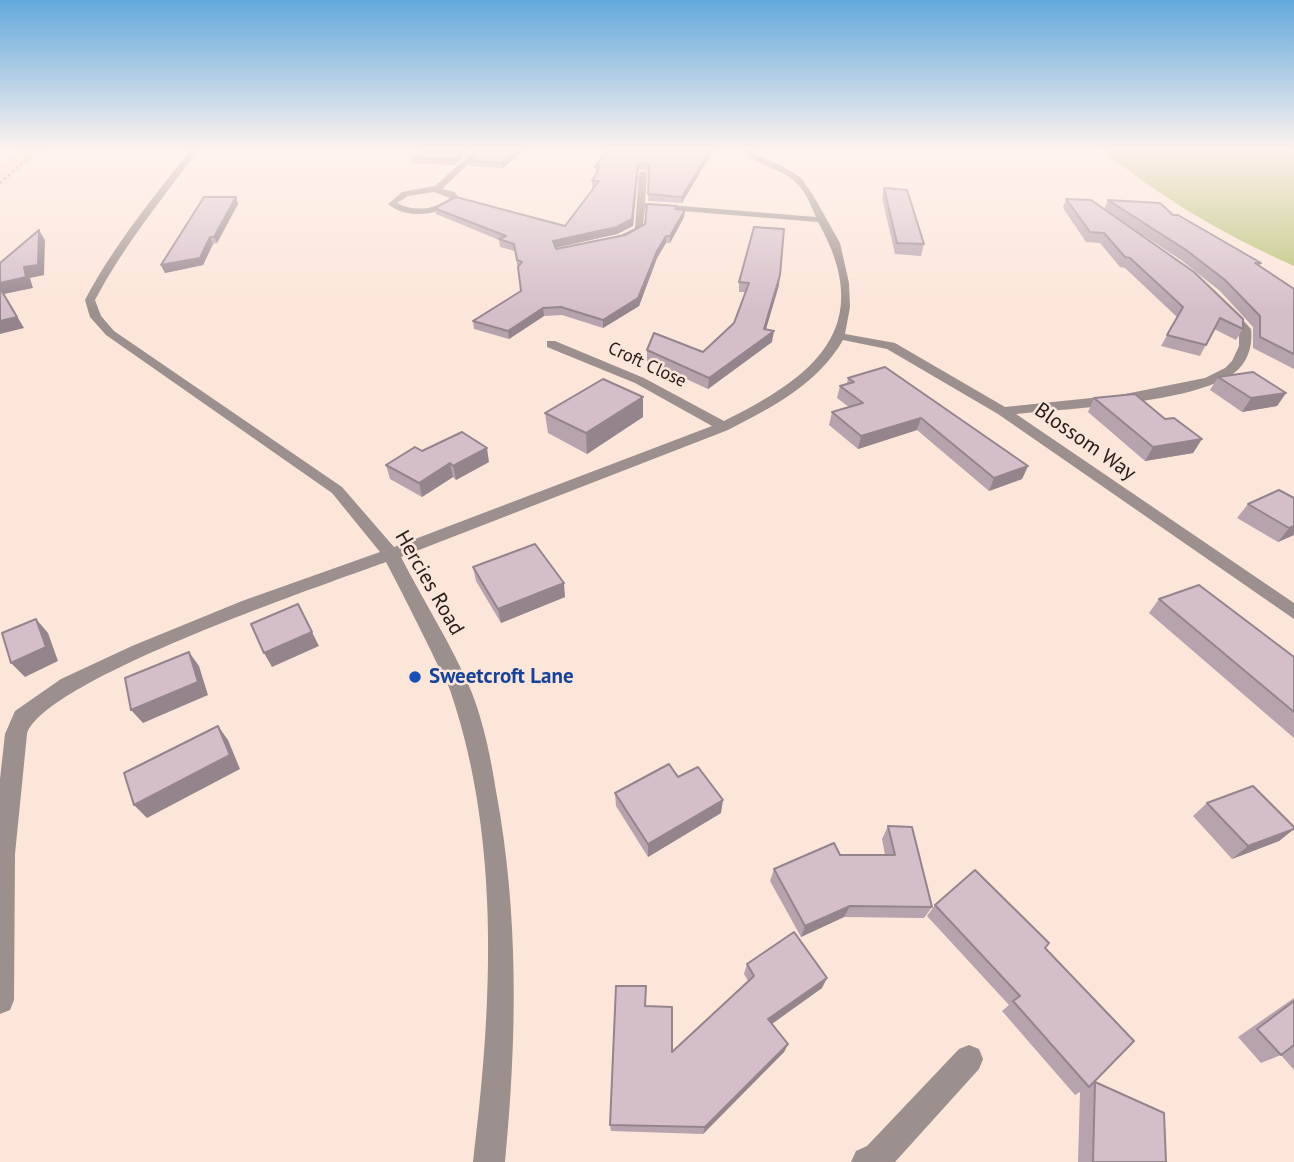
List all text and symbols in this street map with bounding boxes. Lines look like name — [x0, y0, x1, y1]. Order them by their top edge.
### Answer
street label: Croft Close — [604, 338, 690, 392]
street label: Blossom Way — [1029, 398, 1141, 486]
street label: Hercies Road — [389, 526, 469, 640]
place label: Sweetcroft Lane — [429, 664, 574, 690]
marker: Sweetcroft Lane — [407, 669, 423, 685]

